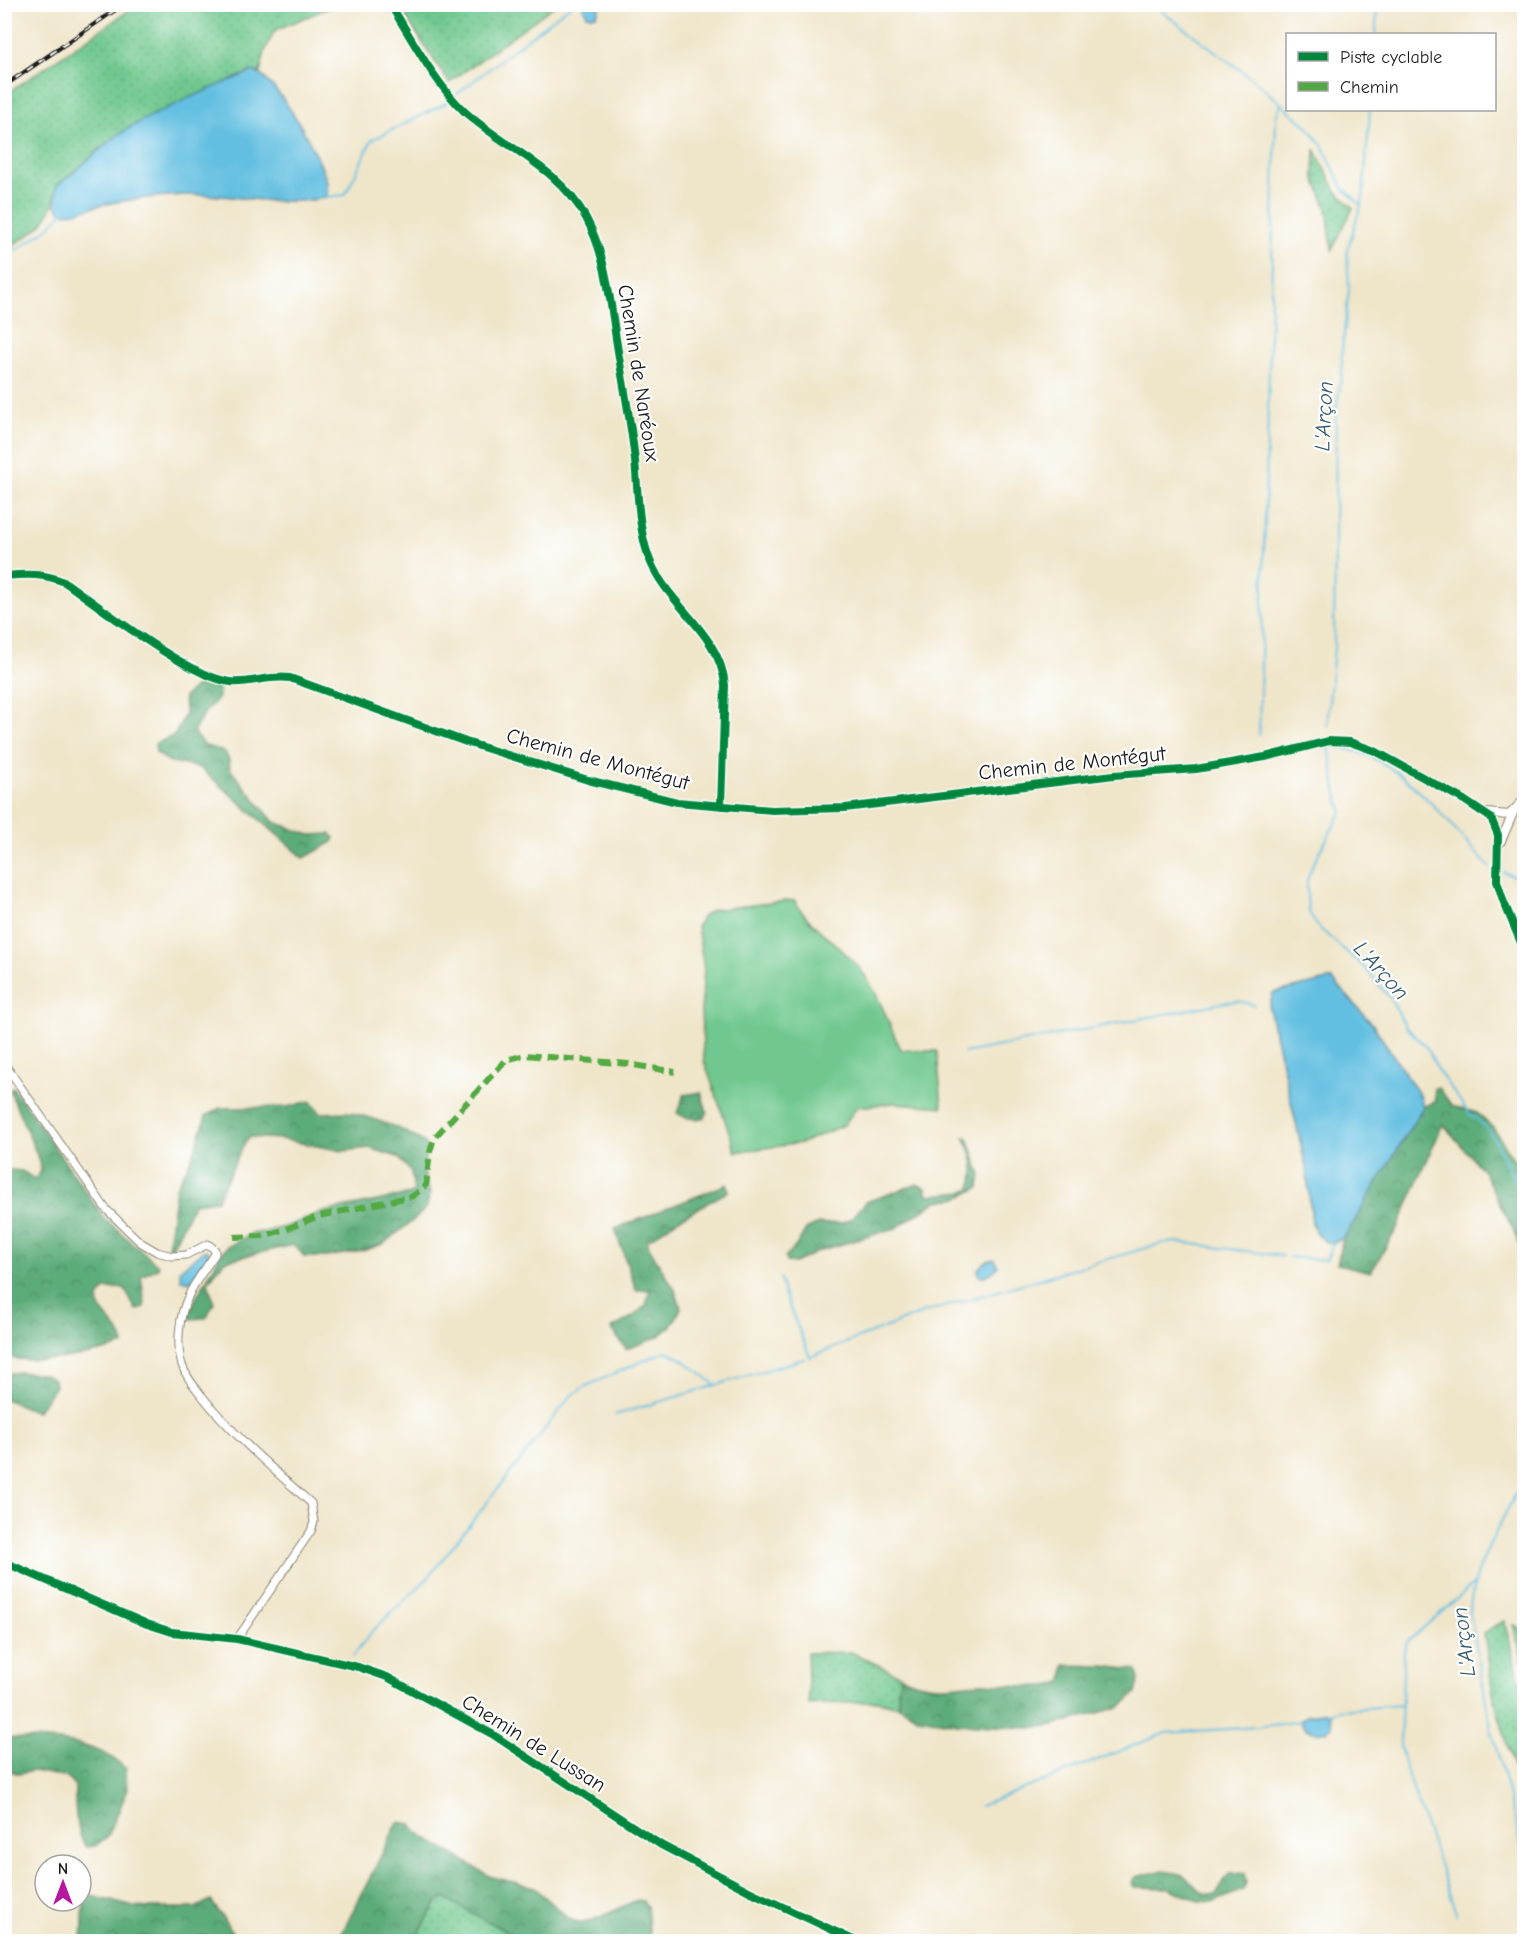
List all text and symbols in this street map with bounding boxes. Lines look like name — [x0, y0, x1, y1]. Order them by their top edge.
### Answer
legend — [1286, 33, 1496, 111]
text: Piste cyclable — [1340, 47, 1442, 68]
text: Chemin — [1340, 77, 1399, 98]
street label: Chemin de Naréoux — [613, 283, 665, 463]
water label: L'Arçon — [1309, 380, 1339, 452]
street label: Chemin de Montégut — [504, 723, 693, 795]
street label: Chemin de Montégut — [977, 741, 1168, 785]
water label: L'Arçon — [1348, 936, 1414, 1005]
water label: L'Arçon — [1447, 1606, 1481, 1678]
street label: Chemin de Lussan — [458, 1689, 610, 1797]
north arrow — [33, 1853, 93, 1913]
text: N — [58, 1860, 68, 1878]

